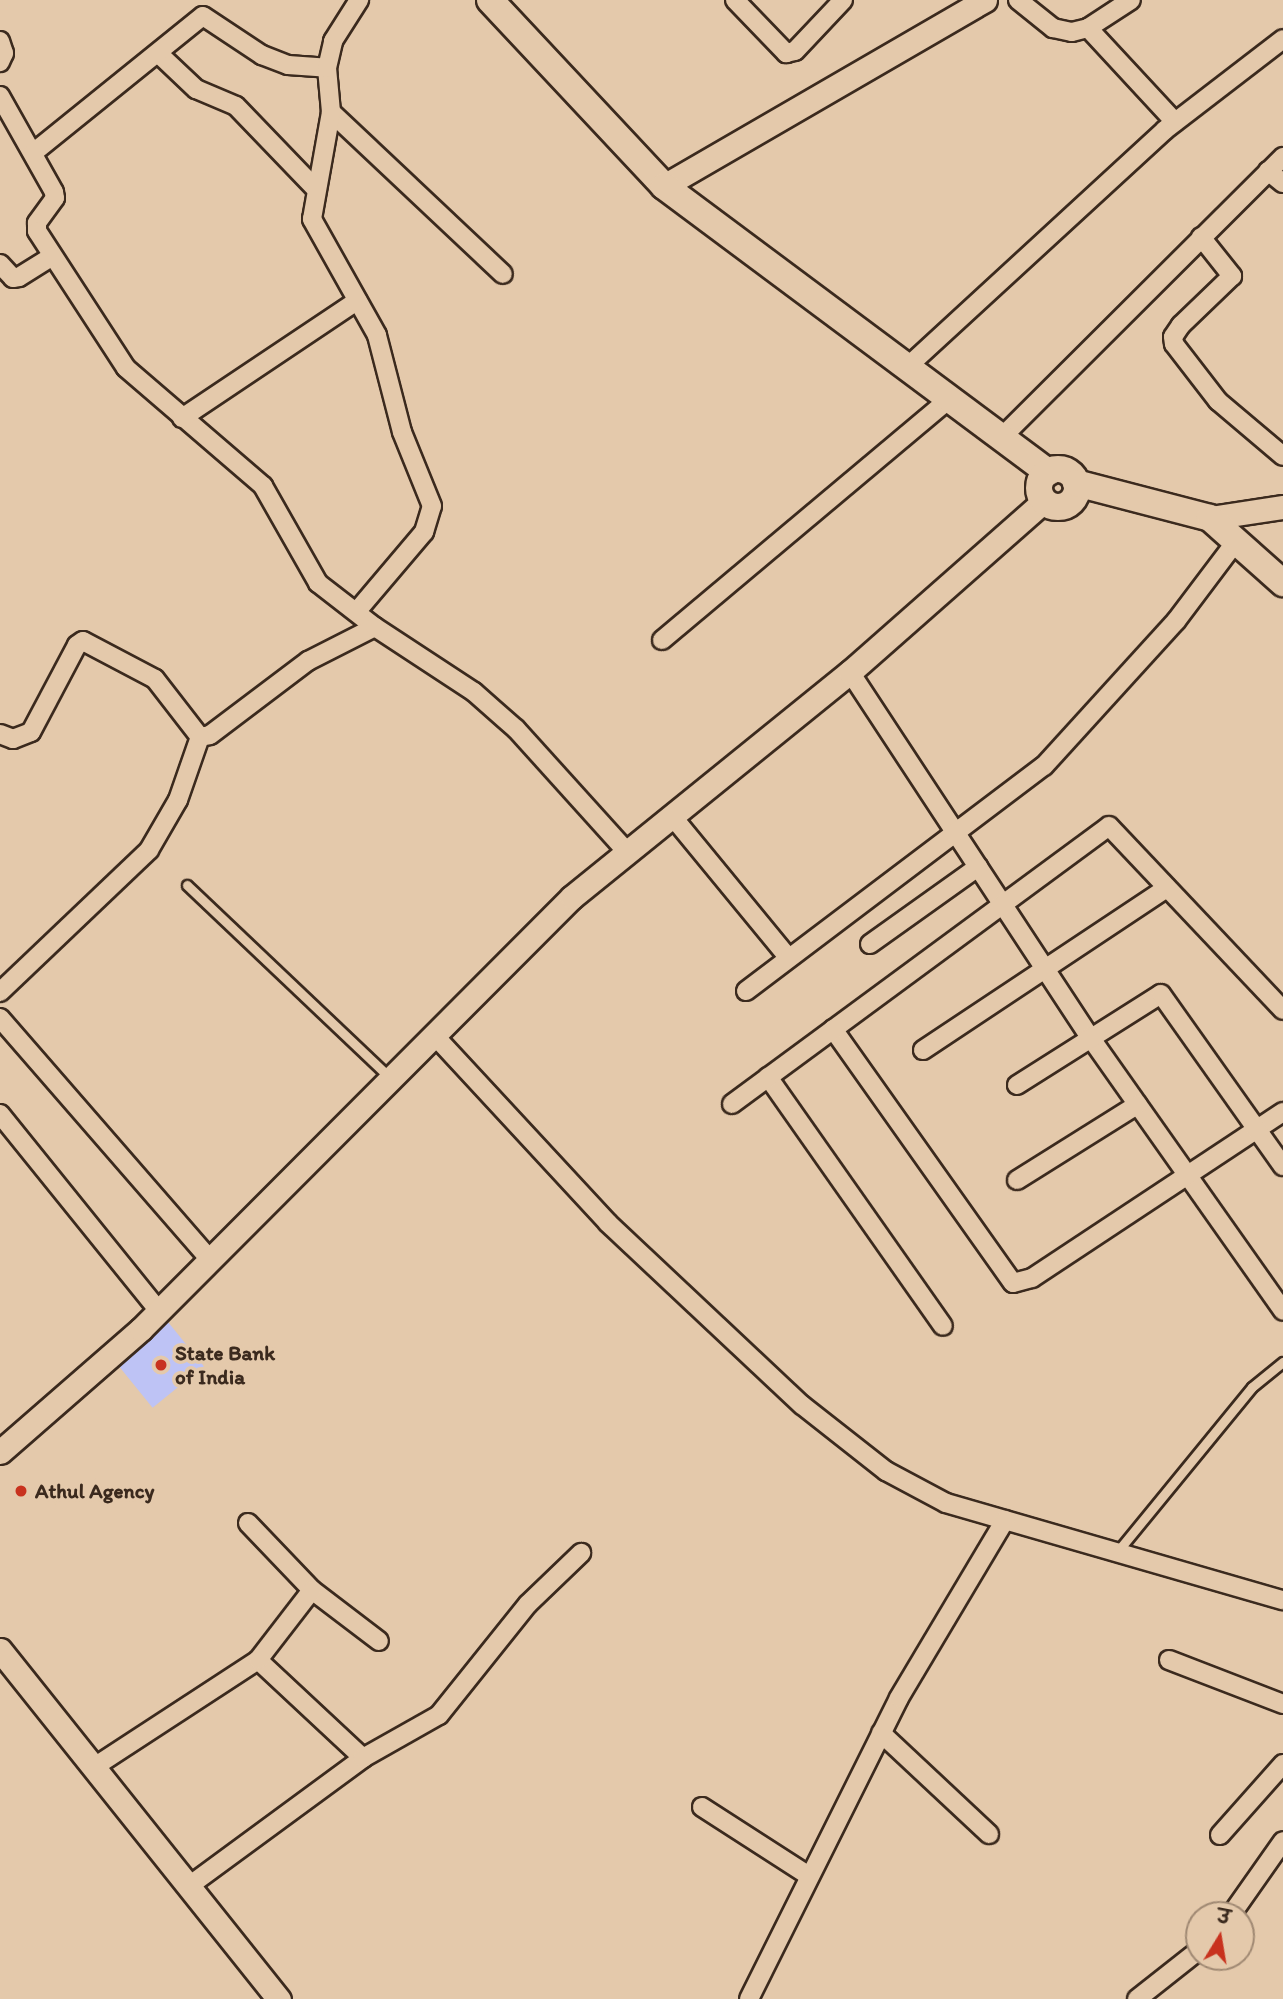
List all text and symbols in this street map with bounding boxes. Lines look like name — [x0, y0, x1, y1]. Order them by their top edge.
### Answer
place label: State Bank of India — [175, 1340, 275, 1390]
marker: State Bank of India — [153, 1357, 169, 1373]
place label: Athul Agency — [35, 1478, 154, 1504]
marker: Athul Agency — [13, 1483, 29, 1499]
north arrow — [1185, 1901, 1255, 1971]
text: उ — [1215, 1904, 1232, 1929]

